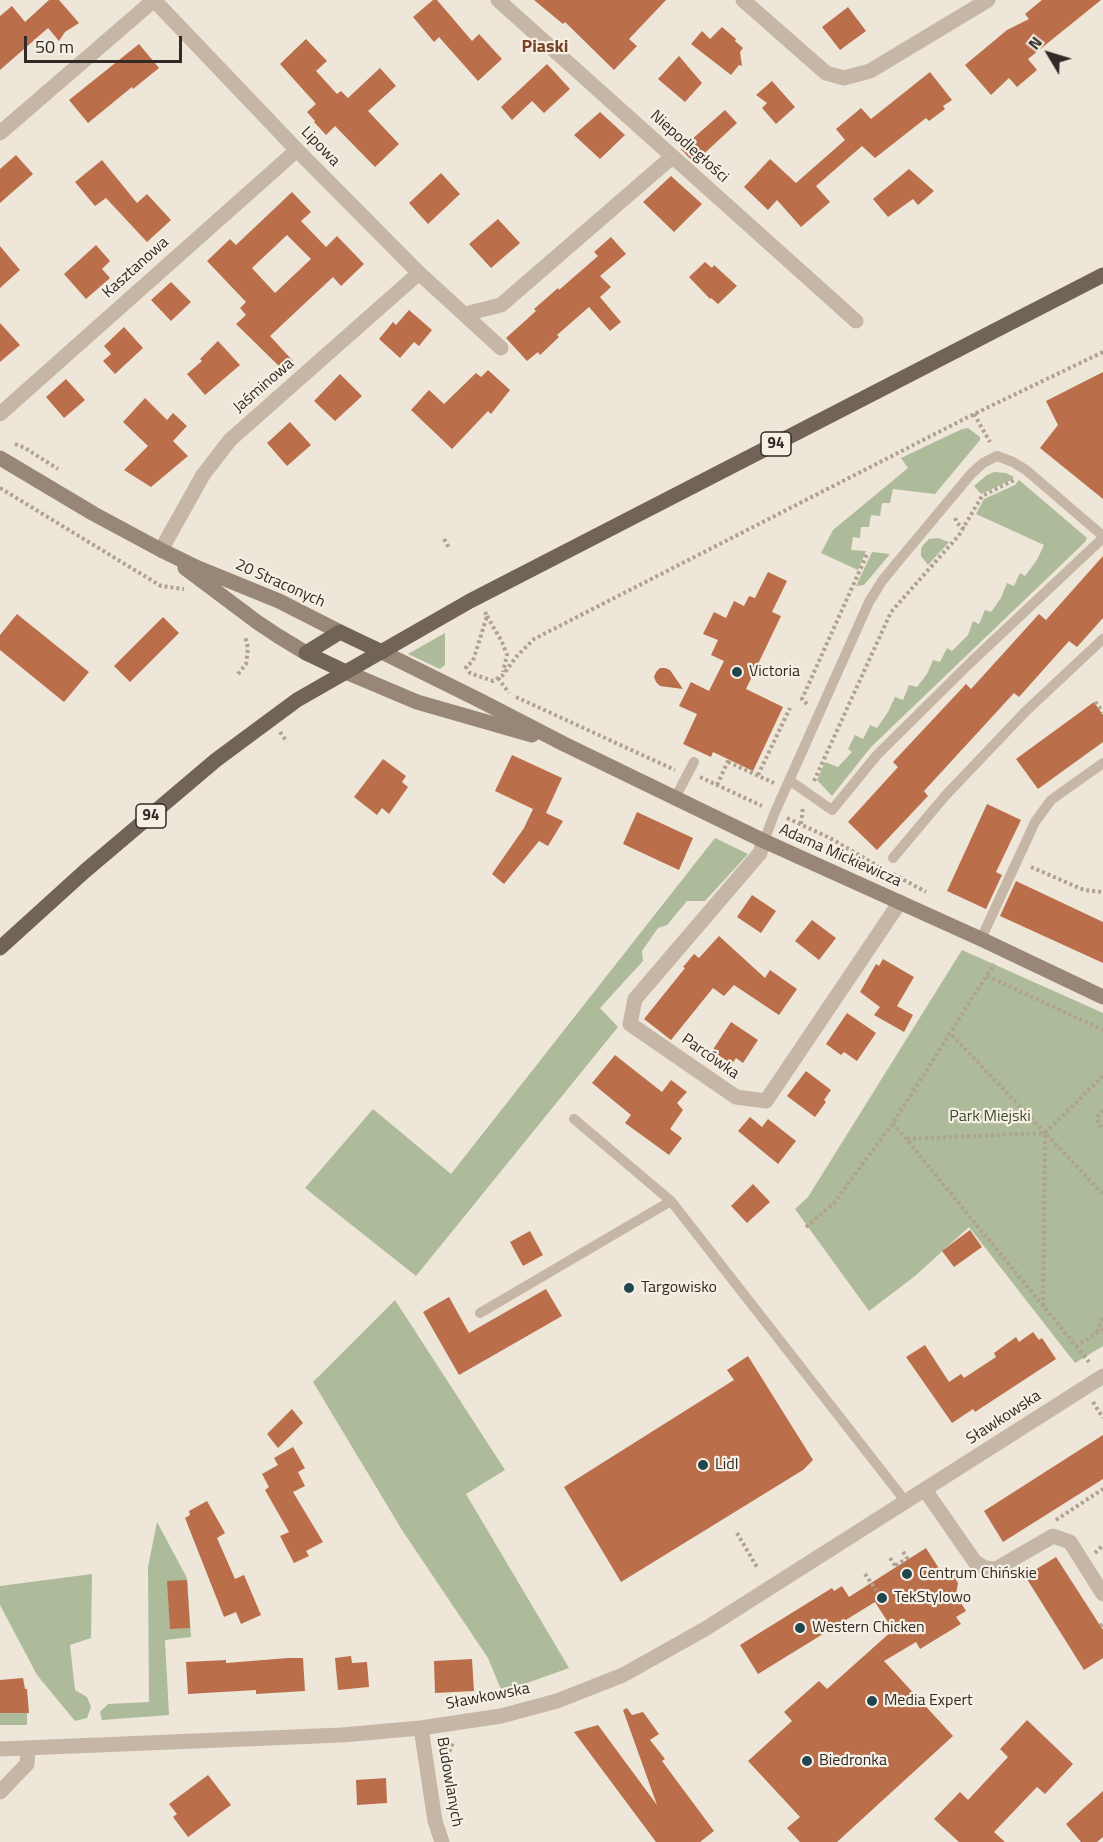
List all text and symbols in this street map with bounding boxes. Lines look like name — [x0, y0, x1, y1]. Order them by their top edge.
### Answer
scale bar — [27, 24, 184, 62]
north arrow — [1019, 24, 1079, 84]
text: N — [1022, 31, 1048, 55]
text: 50 m — [35, 33, 74, 60]
district label: Piaski — [522, 37, 568, 59]
street label: Niepodległości — [646, 107, 732, 187]
street label: Lipowa — [296, 123, 344, 171]
street label: Kasztanowa — [99, 233, 173, 303]
street label: Jaśminowa — [230, 354, 298, 418]
road number: 94 — [761, 432, 791, 456]
street label: 20 Straconych — [232, 556, 328, 612]
place label: Victoria — [749, 662, 800, 682]
marker: Victoria — [730, 665, 744, 679]
road number: 94 — [136, 804, 166, 828]
street label: Adama Mickiewicza — [776, 820, 904, 892]
street label: Parcówka — [678, 1030, 742, 1084]
park label: Park Miejski — [949, 1107, 1031, 1127]
place label: Targowisko — [641, 1278, 717, 1298]
marker: Targowisko — [622, 1281, 636, 1295]
street label: Sławkowska — [963, 1387, 1045, 1449]
place label: Lidl — [715, 1455, 738, 1475]
marker: Lidl — [696, 1458, 710, 1472]
place label: Centrum Chińskie — [919, 1564, 1037, 1584]
marker: Centrum Chińskie — [900, 1567, 914, 1581]
place label: TekStylowo — [894, 1588, 971, 1608]
marker: TekStylowo — [875, 1591, 889, 1605]
place label: Western Chicken — [812, 1618, 925, 1638]
marker: Western Chicken — [793, 1621, 807, 1635]
street label: Sławkowska — [445, 1679, 531, 1715]
place label: Media Expert — [884, 1691, 973, 1711]
marker: Media Expert — [865, 1694, 879, 1708]
street label: Budowlanych — [432, 1736, 466, 1828]
place label: Biedronka — [819, 1751, 887, 1771]
marker: Biedronka — [800, 1754, 814, 1768]

